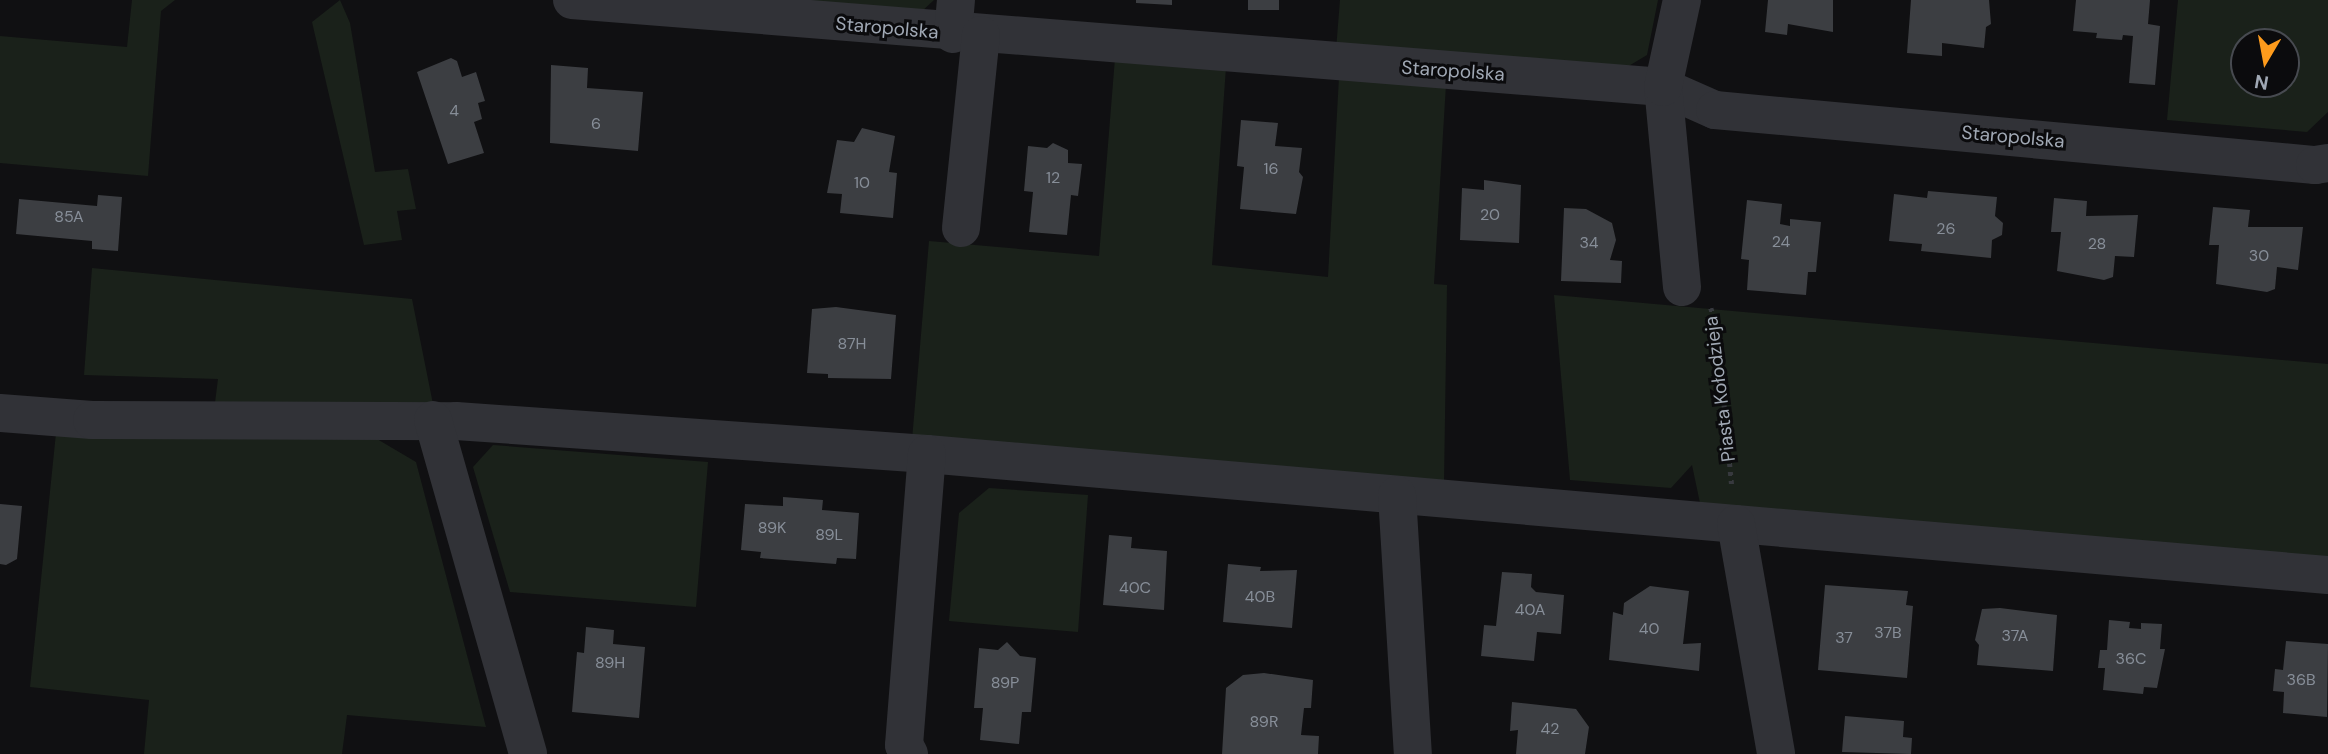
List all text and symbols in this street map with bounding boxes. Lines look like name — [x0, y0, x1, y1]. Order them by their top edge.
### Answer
street label: Staropolska — [834, 12, 940, 44]
north arrow — [2230, 28, 2300, 98]
street label: Staropolska — [1401, 56, 1505, 86]
text: N — [2253, 69, 2271, 96]
house number: 4 — [449, 101, 459, 121]
house number: 6 — [591, 114, 601, 134]
street label: Staropolska — [1960, 121, 2066, 153]
house number: 16 — [1263, 159, 1279, 179]
house number: 12 — [1046, 168, 1060, 188]
house number: 10 — [854, 173, 870, 193]
house number: 20 — [1480, 205, 1500, 225]
house number: 85A — [54, 207, 84, 227]
house number: 26 — [1936, 219, 1956, 239]
house number: 24 — [1772, 232, 1790, 252]
house number: 34 — [1579, 233, 1599, 253]
house number: 28 — [2088, 234, 2106, 254]
house number: 30 — [2249, 246, 2269, 266]
street label: Piasta Kołodzieja — [1700, 315, 1740, 463]
house number: 87H — [838, 334, 866, 354]
house number: 89K — [758, 518, 786, 538]
house number: 89L — [815, 525, 843, 545]
house number: 40C — [1119, 578, 1151, 598]
house number: 40B — [1245, 587, 1275, 607]
house number: 40A — [1515, 600, 1545, 620]
house number: 40 — [1639, 619, 1659, 639]
house number: 37B — [1874, 623, 1902, 643]
house number: 37A — [2002, 626, 2028, 646]
house number: 37 — [1835, 628, 1853, 648]
house number: 36C — [2116, 649, 2146, 669]
house number: 89H — [595, 653, 625, 673]
house number: 36B — [2286, 670, 2316, 690]
house number: 89P — [991, 673, 1019, 693]
house number: 89R — [1250, 712, 1278, 732]
house number: 42 — [1541, 719, 1559, 739]

